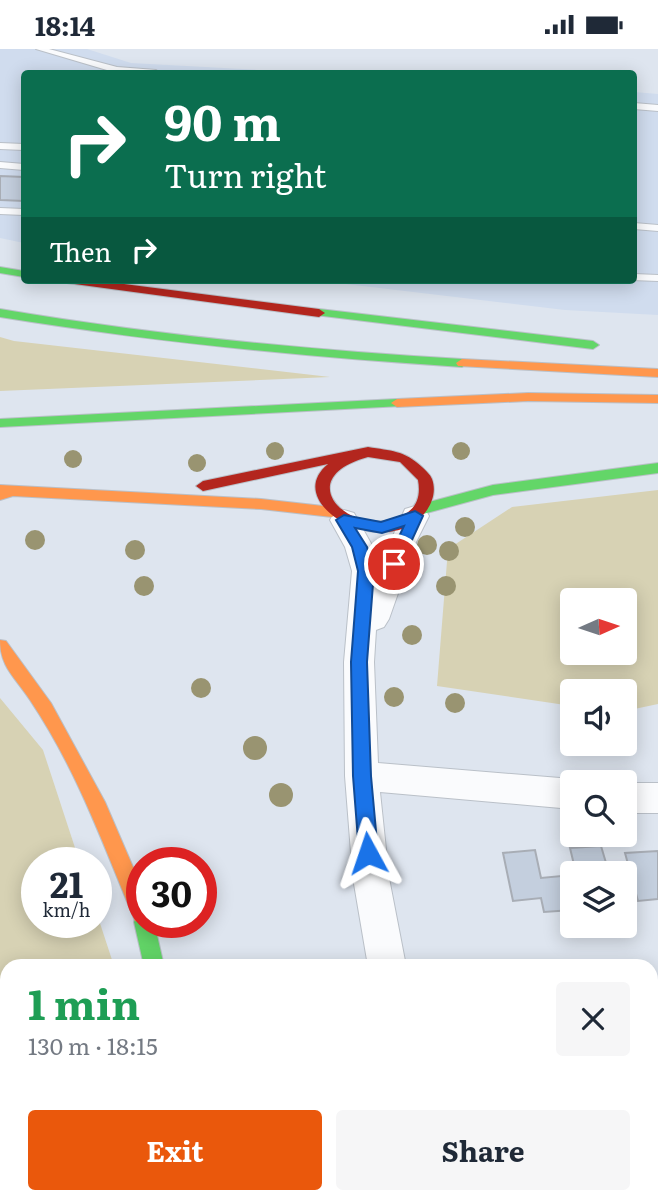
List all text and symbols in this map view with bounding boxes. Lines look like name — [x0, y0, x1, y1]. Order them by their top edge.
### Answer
text: 18:14 — [35, 5, 95, 44]
text: 90 m — [164, 83, 281, 156]
icon: right — [49, 98, 140, 189]
text: Turn right — [164, 150, 326, 198]
text: Then — [49, 231, 111, 270]
icon: right — [125, 231, 163, 269]
pin — [364, 534, 424, 594]
icon: arrive — [375, 545, 413, 583]
north arrow — [560, 588, 637, 665]
map controls — [560, 588, 637, 938]
button: sound — [560, 679, 637, 756]
button: search — [560, 770, 637, 847]
position arrow — [331, 816, 405, 890]
speed limit sign: 30 — [126, 847, 217, 938]
text: 21 — [50, 857, 83, 909]
button: layers — [560, 861, 637, 938]
text: km/h — [43, 896, 90, 923]
text: 1 min — [28, 971, 140, 1033]
button: close — [556, 982, 630, 1056]
text: 130 m · 18:15 — [28, 1028, 158, 1062]
button: Exit — [28, 1110, 322, 1190]
button: Share — [336, 1110, 630, 1190]

